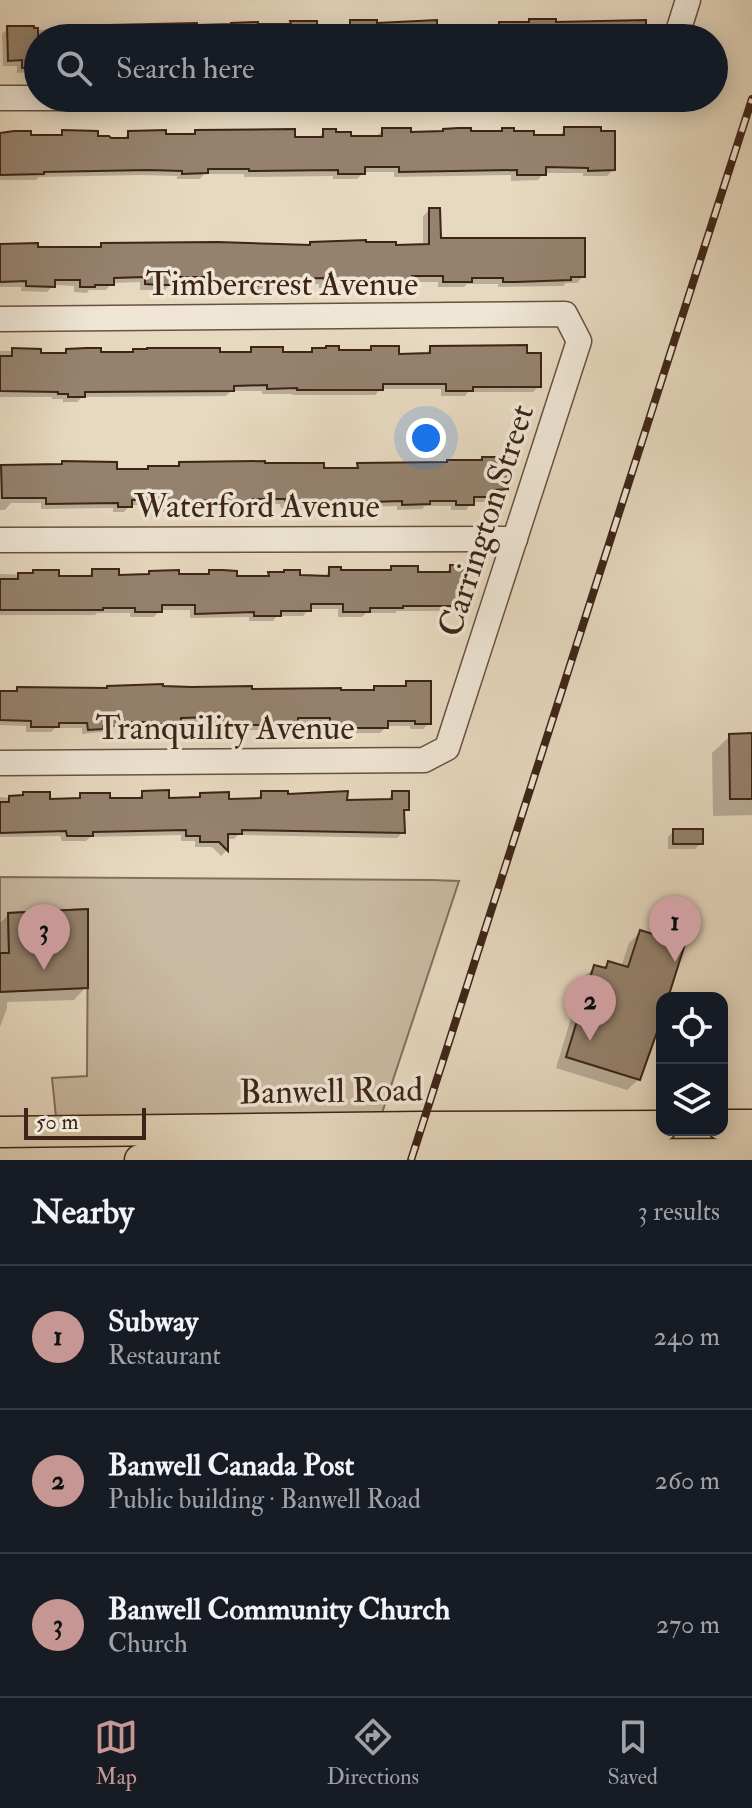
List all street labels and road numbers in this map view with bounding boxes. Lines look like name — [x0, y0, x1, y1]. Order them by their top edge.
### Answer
street label: Timbercrest Avenue — [146, 263, 418, 306]
street label: Carrington Street — [429, 399, 544, 642]
street label: Waterford Avenue — [133, 485, 380, 528]
street label: Tranquility Avenue — [95, 707, 355, 750]
street label: Banwell Road — [239, 1068, 424, 1115]

